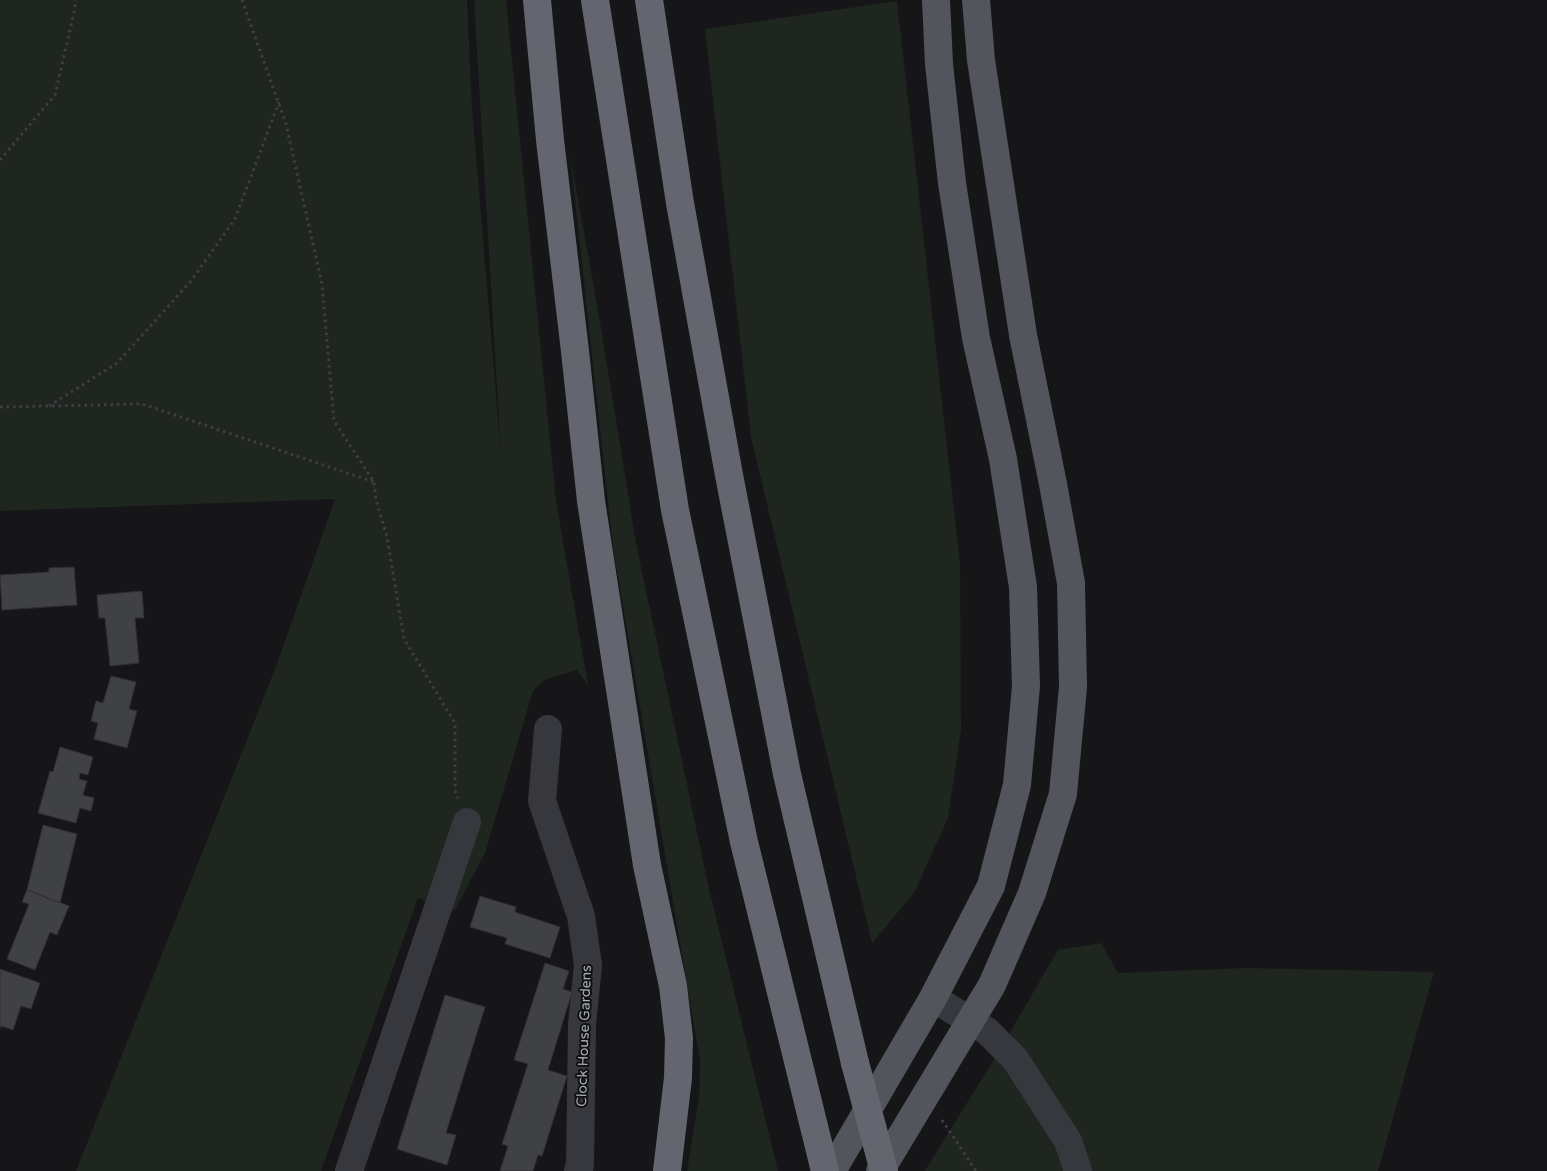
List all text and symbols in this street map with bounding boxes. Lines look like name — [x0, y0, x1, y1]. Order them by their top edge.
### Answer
street label: Clock House Gardens — [573, 965, 595, 1107]

